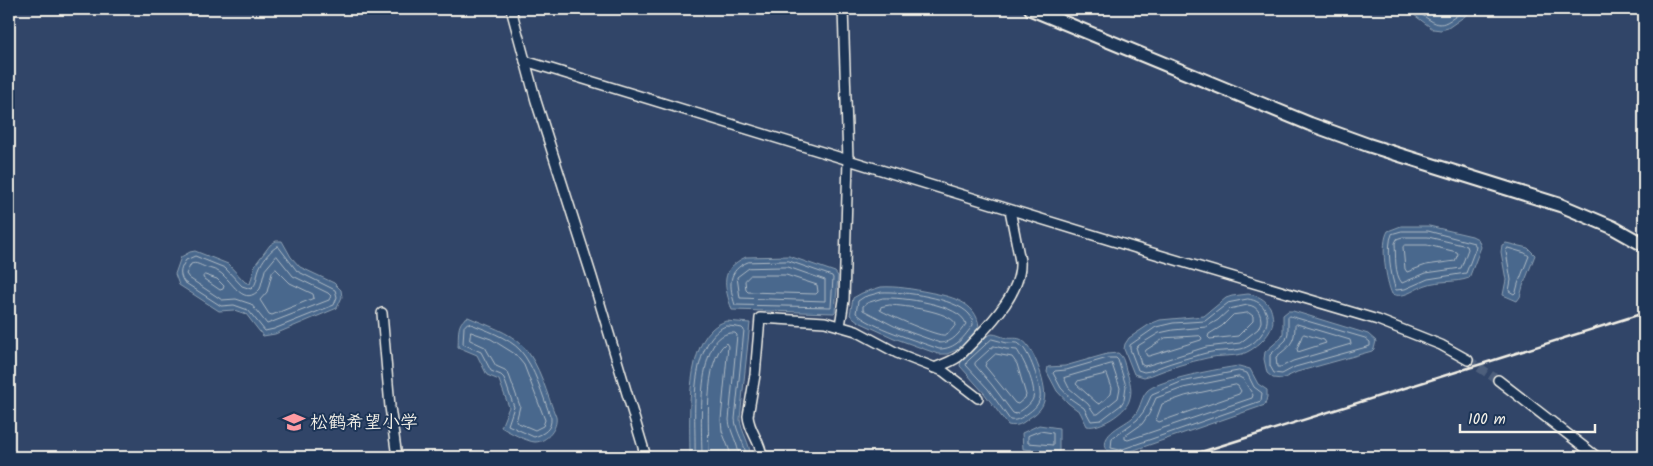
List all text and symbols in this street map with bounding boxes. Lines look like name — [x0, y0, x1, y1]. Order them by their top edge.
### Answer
scale bar — [1460, 401, 1596, 433]
text: 100 m — [1468, 408, 1506, 432]
school or university icon: 松鹤希望小学 — [281, 409, 307, 435]
place label: 松鹤希望小学 — [310, 409, 418, 438]

